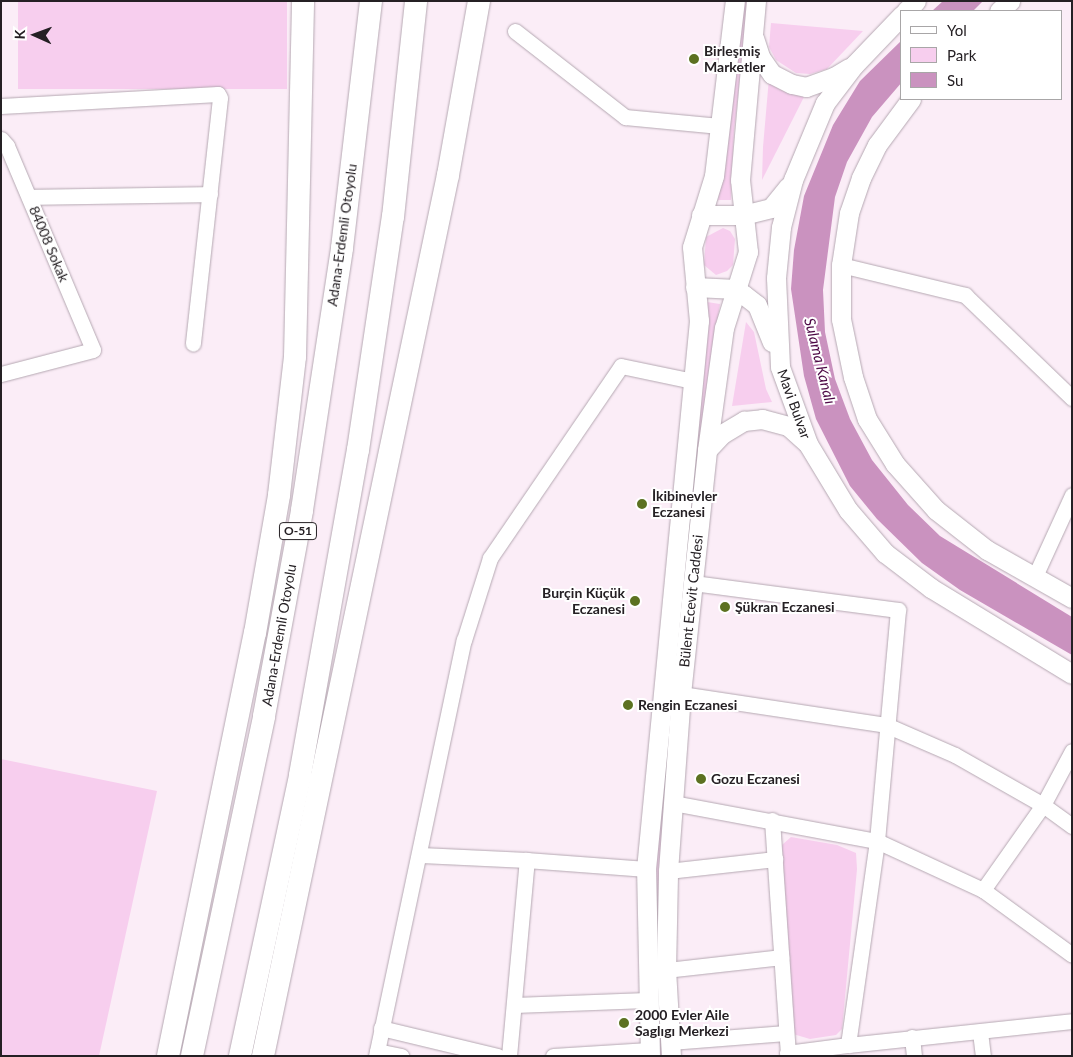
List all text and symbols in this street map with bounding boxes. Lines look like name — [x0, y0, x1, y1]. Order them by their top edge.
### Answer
north arrow — [10, 10, 60, 60]
legend — [900, 10, 1063, 100]
text: Yol — [947, 21, 967, 39]
text: K — [11, 29, 28, 40]
place label: Birleşmiş Marketler — [704, 43, 765, 75]
text: Park — [947, 46, 976, 64]
marker: Birleşmiş Marketler — [688, 53, 700, 65]
text: Su — [947, 71, 963, 89]
street label: Adana-Erdemli Otoyolu — [324, 163, 360, 307]
street label: 84008 Sokak — [25, 204, 73, 284]
water label: Sulama Kanalı — [801, 316, 839, 406]
street label: Mavi Bulvar — [774, 367, 814, 441]
place label: İkibinevler Eczanesi — [652, 488, 717, 520]
marker: İkibinevler Eczanesi — [636, 498, 648, 510]
road number: O-51 — [278, 522, 318, 540]
street label: Bülent Ecevit Caddesi — [676, 534, 706, 668]
street label: Adana-Erdemli Otoyolu — [258, 563, 300, 707]
place label: Burçin Küçük Eczanesi — [542, 585, 625, 618]
marker: Burçin Küçük Eczanesi — [629, 595, 641, 607]
place label: Şükran Eczanesi — [735, 599, 835, 615]
marker: Şükran Eczanesi — [719, 601, 731, 613]
place label: Rengin Eczanesi — [638, 697, 737, 713]
marker: Rengin Eczanesi — [622, 699, 634, 711]
place label: Gozu Eczanesi — [711, 771, 800, 787]
marker: Gozu Eczanesi — [695, 773, 707, 785]
place label: 2000 Evler Aile Saglıgı Merkezi — [635, 1007, 730, 1040]
marker: 2000 Evler Aile Saglıgı Merkezi — [617, 1016, 631, 1030]

